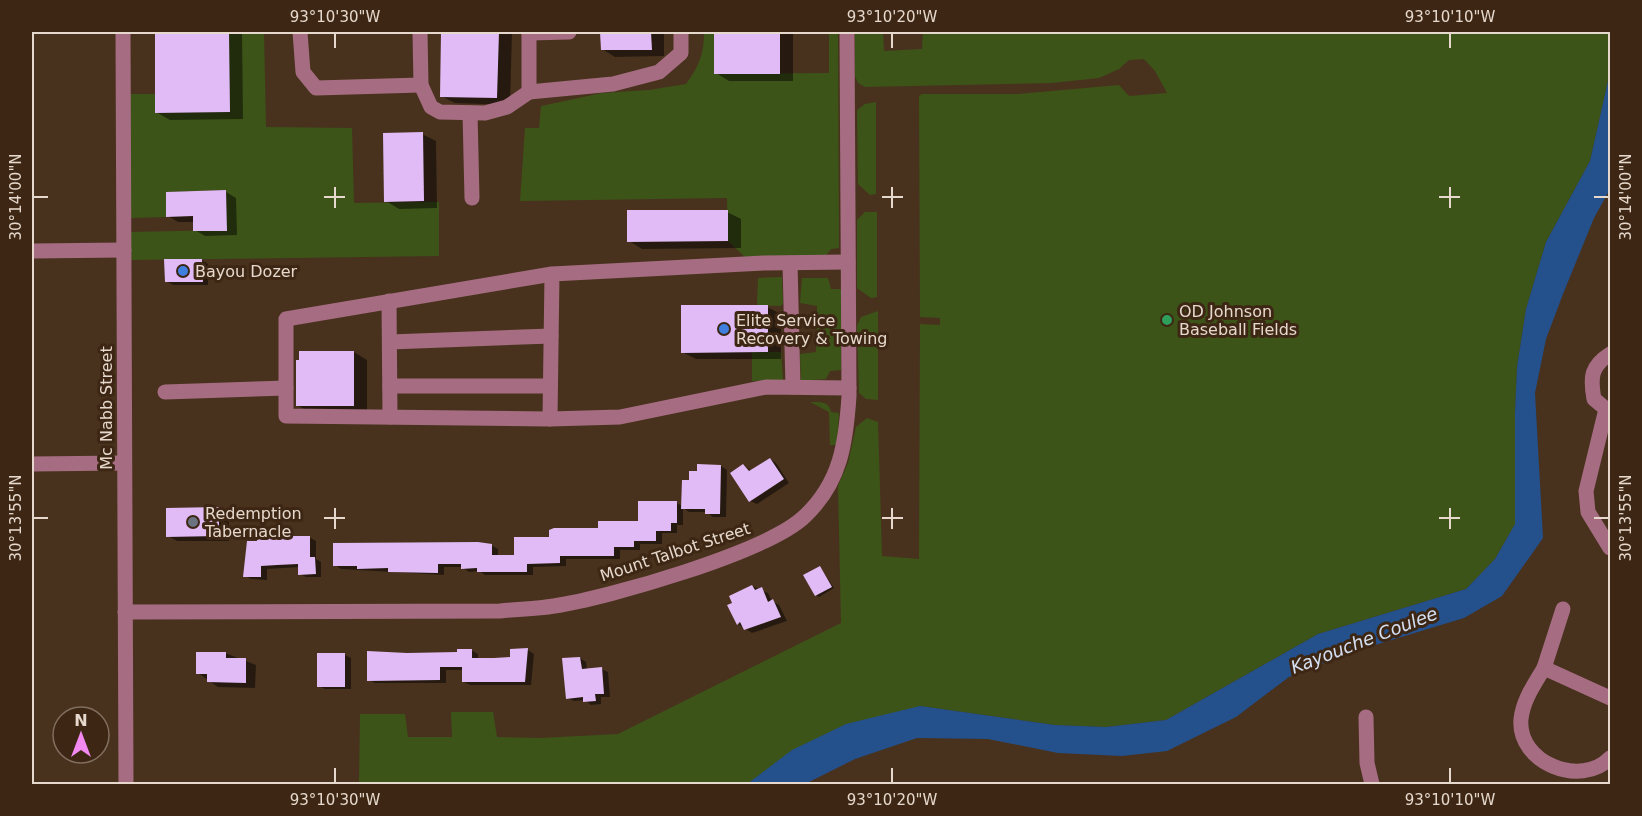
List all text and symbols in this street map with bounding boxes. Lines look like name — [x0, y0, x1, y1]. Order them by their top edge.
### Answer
text: 93°10'30"W — [290, 8, 380, 26]
text: 93°10'20"W — [847, 8, 937, 26]
text: 93°10'10"W — [1405, 8, 1495, 26]
text: 30°14'00"N — [7, 153, 25, 241]
text: 30°14'00"N — [1617, 153, 1635, 241]
place label: Bayou Dozer — [195, 262, 298, 281]
marker: Bayou Dozer — [176, 264, 190, 278]
place label: OD Johnson Baseball Fields — [1179, 302, 1297, 339]
place label: Elite Service Recovery & Towing — [736, 311, 888, 348]
marker: OD Johnson Baseball Fields — [1160, 313, 1174, 327]
marker: Elite Service Recovery & Towing — [717, 322, 731, 336]
street label: Mc Nabb Street — [97, 346, 116, 470]
text: 30°13'55"N — [7, 474, 25, 562]
text: 30°13'55"N — [1617, 474, 1635, 562]
place label: Redemption Tabernacle — [204, 504, 302, 541]
marker: Redemption Tabernacle — [186, 515, 200, 529]
street label: Mount Talbot Street — [598, 519, 752, 585]
water label: Kayouche Coulee — [1288, 602, 1440, 678]
north arrow — [51, 705, 111, 765]
text: N — [74, 711, 88, 730]
text: 93°10'30"W — [290, 791, 380, 809]
text: 93°10'20"W — [847, 791, 937, 809]
text: 93°10'10"W — [1405, 791, 1495, 809]

